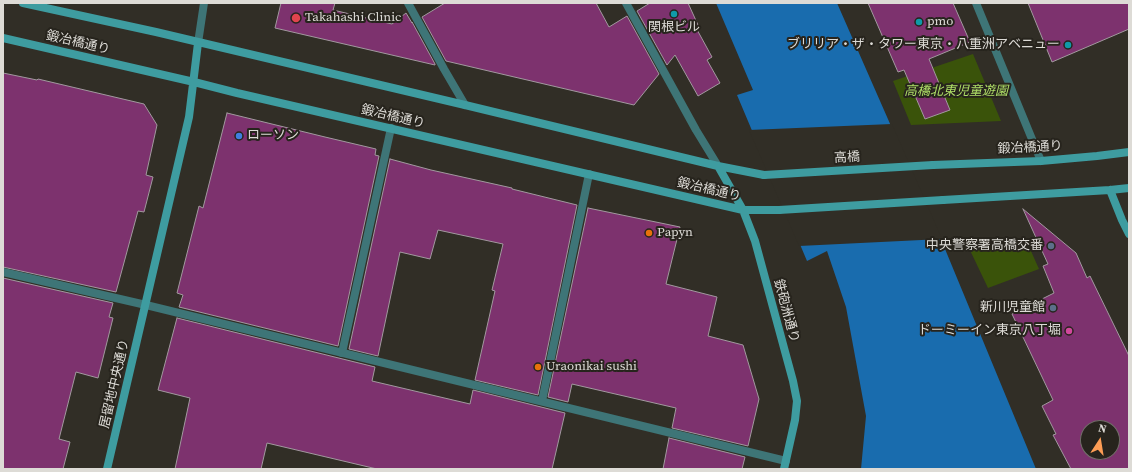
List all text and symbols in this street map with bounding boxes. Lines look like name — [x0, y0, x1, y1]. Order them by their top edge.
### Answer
marker: 関根ビル — [669, 9, 679, 19]
place label: Takahashi Clinic — [305, 10, 401, 26]
marker: Takahashi Clinic — [290, 12, 302, 24]
place label: pmo — [927, 14, 953, 30]
marker: pmo — [914, 17, 924, 27]
place label: 関根ビル — [648, 20, 700, 36]
street label: 鍛冶橋通り — [45, 28, 111, 58]
place label: ブリリア・ザ・タワー東京・八重洲アベニュー — [787, 37, 1060, 53]
marker: ブリリア・ザ・タワー東京・八重洲アベニュー — [1063, 40, 1073, 50]
park label: 高橋北東児童遊園 — [904, 84, 1008, 100]
street label: 鍛冶橋通り — [360, 102, 426, 132]
place label: ローソン — [247, 128, 299, 144]
marker: ローソン — [234, 131, 244, 141]
street label: 鍛冶橋通り — [997, 139, 1063, 157]
street label: 高橋 — [834, 150, 860, 166]
street label: 鍛冶橋通り — [676, 175, 742, 205]
place label: Papyn — [657, 225, 693, 241]
marker: Papyn — [644, 228, 654, 238]
place label: 中央警察署高橋交番 — [926, 238, 1043, 254]
marker: 中央警察署高橋交番 — [1046, 241, 1056, 251]
street label: 鉄砲洲通り — [770, 278, 802, 344]
place label: 新川児童館 — [980, 300, 1045, 316]
marker: 新川児童館 — [1048, 303, 1058, 313]
place label: ドーミーイン東京八丁堀 — [918, 323, 1061, 339]
marker: ドーミーイン東京八丁堀 — [1064, 326, 1074, 336]
street label: 居留地中央通り — [97, 338, 133, 430]
place label: Uraonikai sushi — [546, 359, 637, 375]
marker: Uraonikai sushi — [533, 362, 543, 372]
north arrow — [1080, 420, 1120, 460]
text: N — [1097, 421, 1108, 437]

